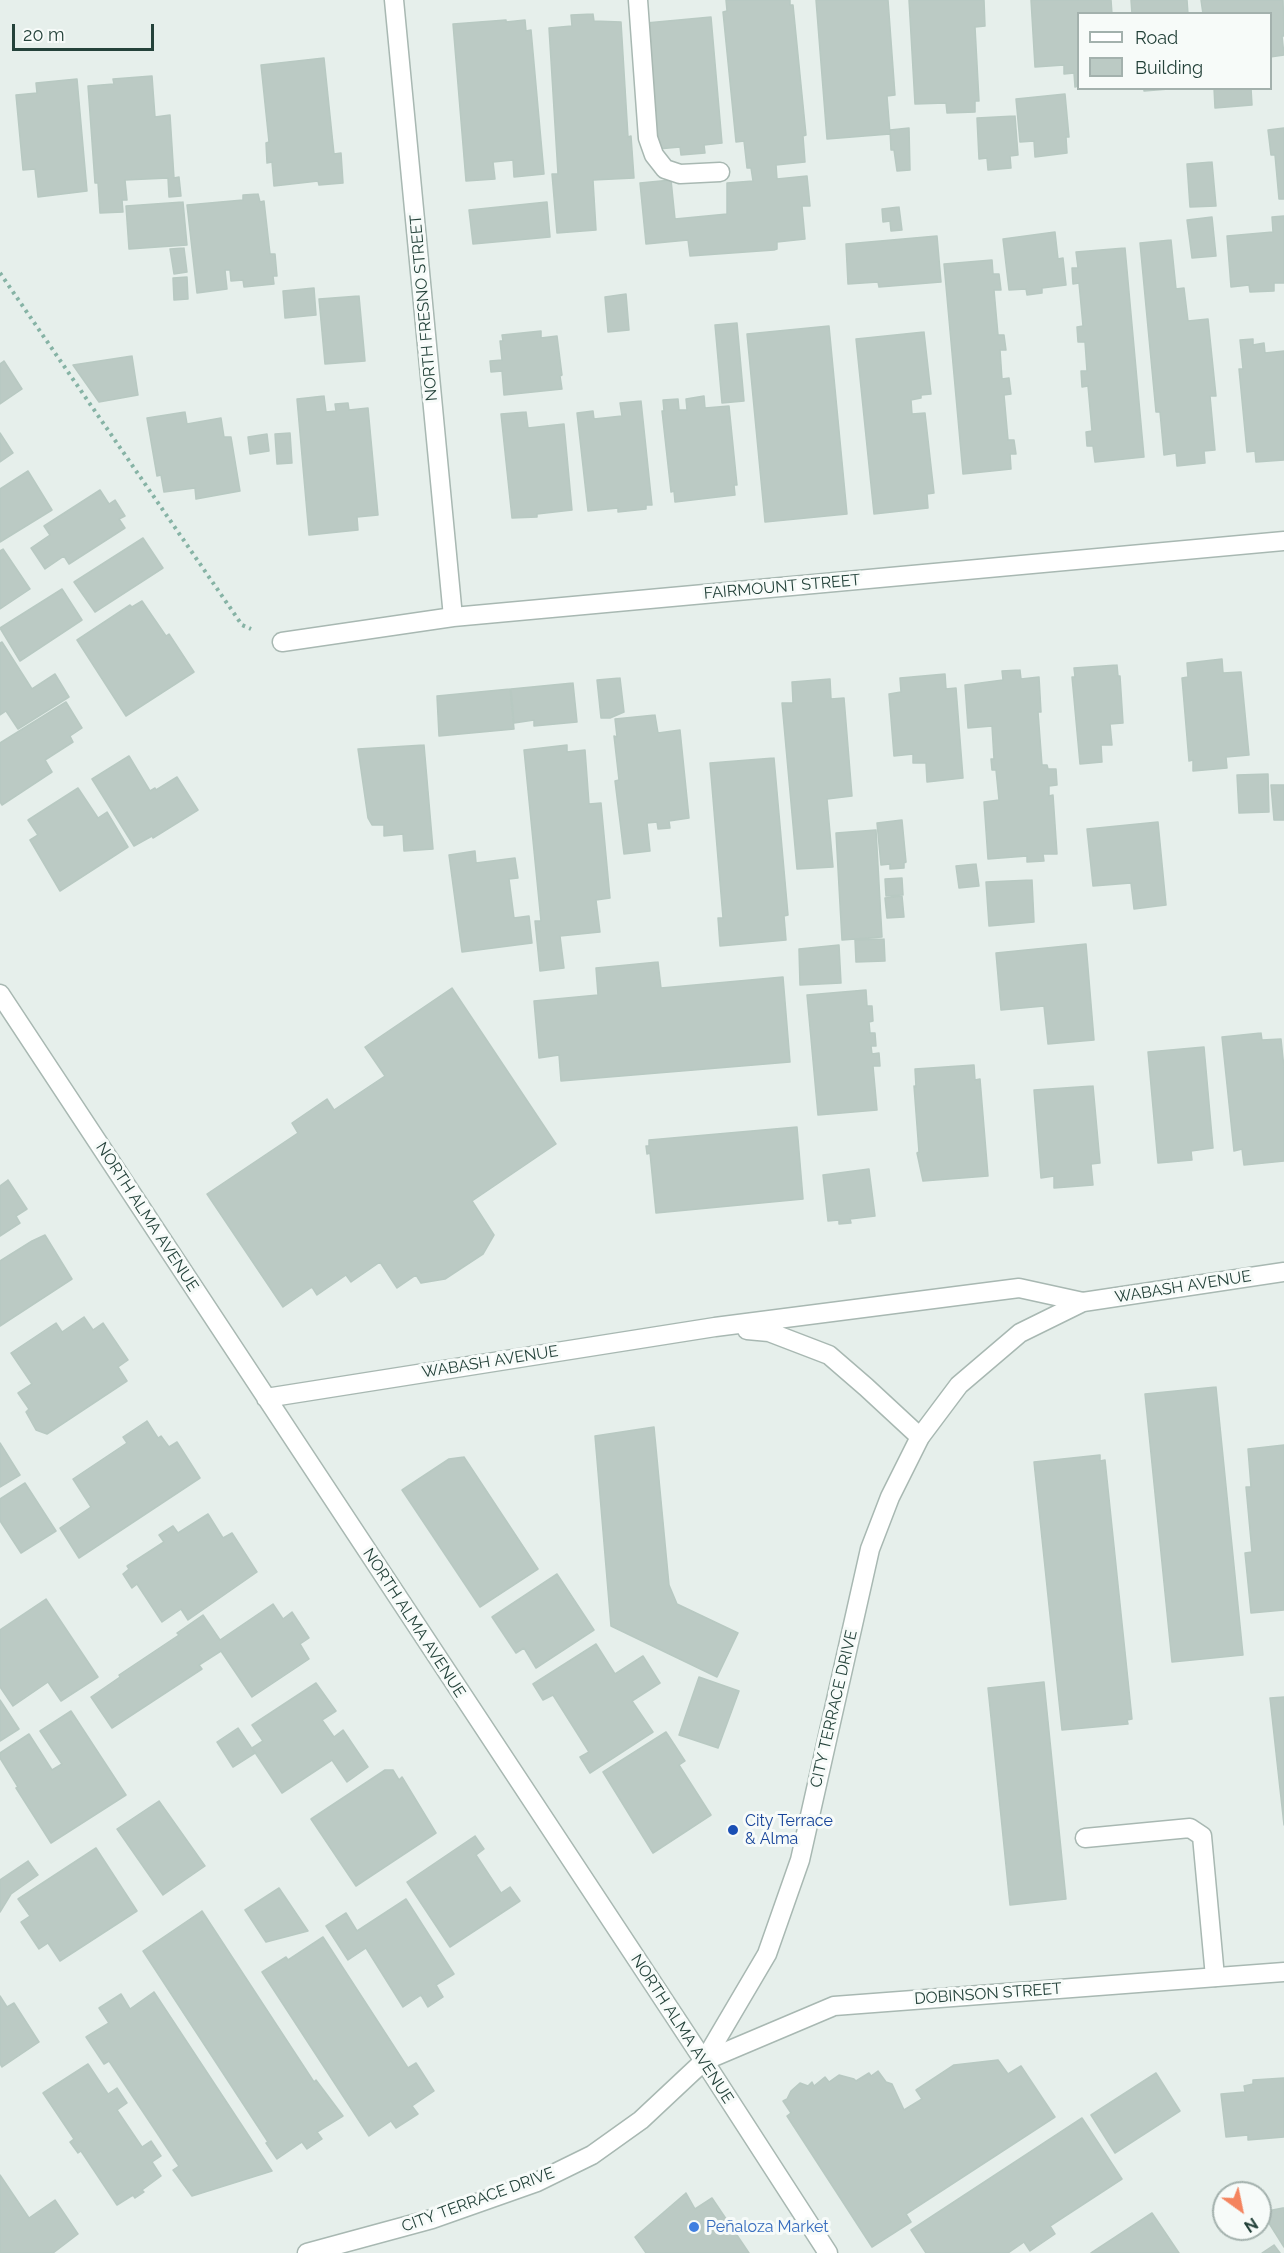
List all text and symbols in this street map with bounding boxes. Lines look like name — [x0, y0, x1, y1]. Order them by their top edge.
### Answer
scale bar — [15, 12, 158, 50]
legend — [1077, 12, 1272, 90]
text: 20 m — [23, 24, 65, 45]
text: Road — [1135, 27, 1178, 48]
text: Building — [1135, 57, 1203, 78]
street label: NORTH FRESNO STREET — [406, 214, 442, 402]
street label: FAIRMOUNT STREET — [703, 571, 861, 603]
street label: NORTH ALMA AVENUE — [92, 1139, 202, 1295]
street label: WABASH AVENUE — [1113, 1267, 1253, 1307]
street label: WABASH AVENUE — [420, 1342, 560, 1382]
street label: NORTH ALMA AVENUE — [359, 1545, 469, 1701]
street label: CITY TERRACE DRIVE — [807, 1628, 861, 1790]
place label: City Terrace & Alma — [745, 1811, 833, 1849]
marker: City Terrace & Alma — [726, 1823, 740, 1837]
street label: NORTH ALMA AVENUE — [627, 1951, 737, 2107]
street label: DOBINSON STREET — [914, 1979, 1062, 2009]
street label: CITY TERRACE DRIVE — [399, 2163, 557, 2237]
north arrow — [1212, 2181, 1272, 2241]
text: N — [1241, 2214, 1261, 2236]
place label: Peñaloza Market — [706, 2217, 829, 2237]
marker: Peñaloza Market — [687, 2220, 701, 2234]

